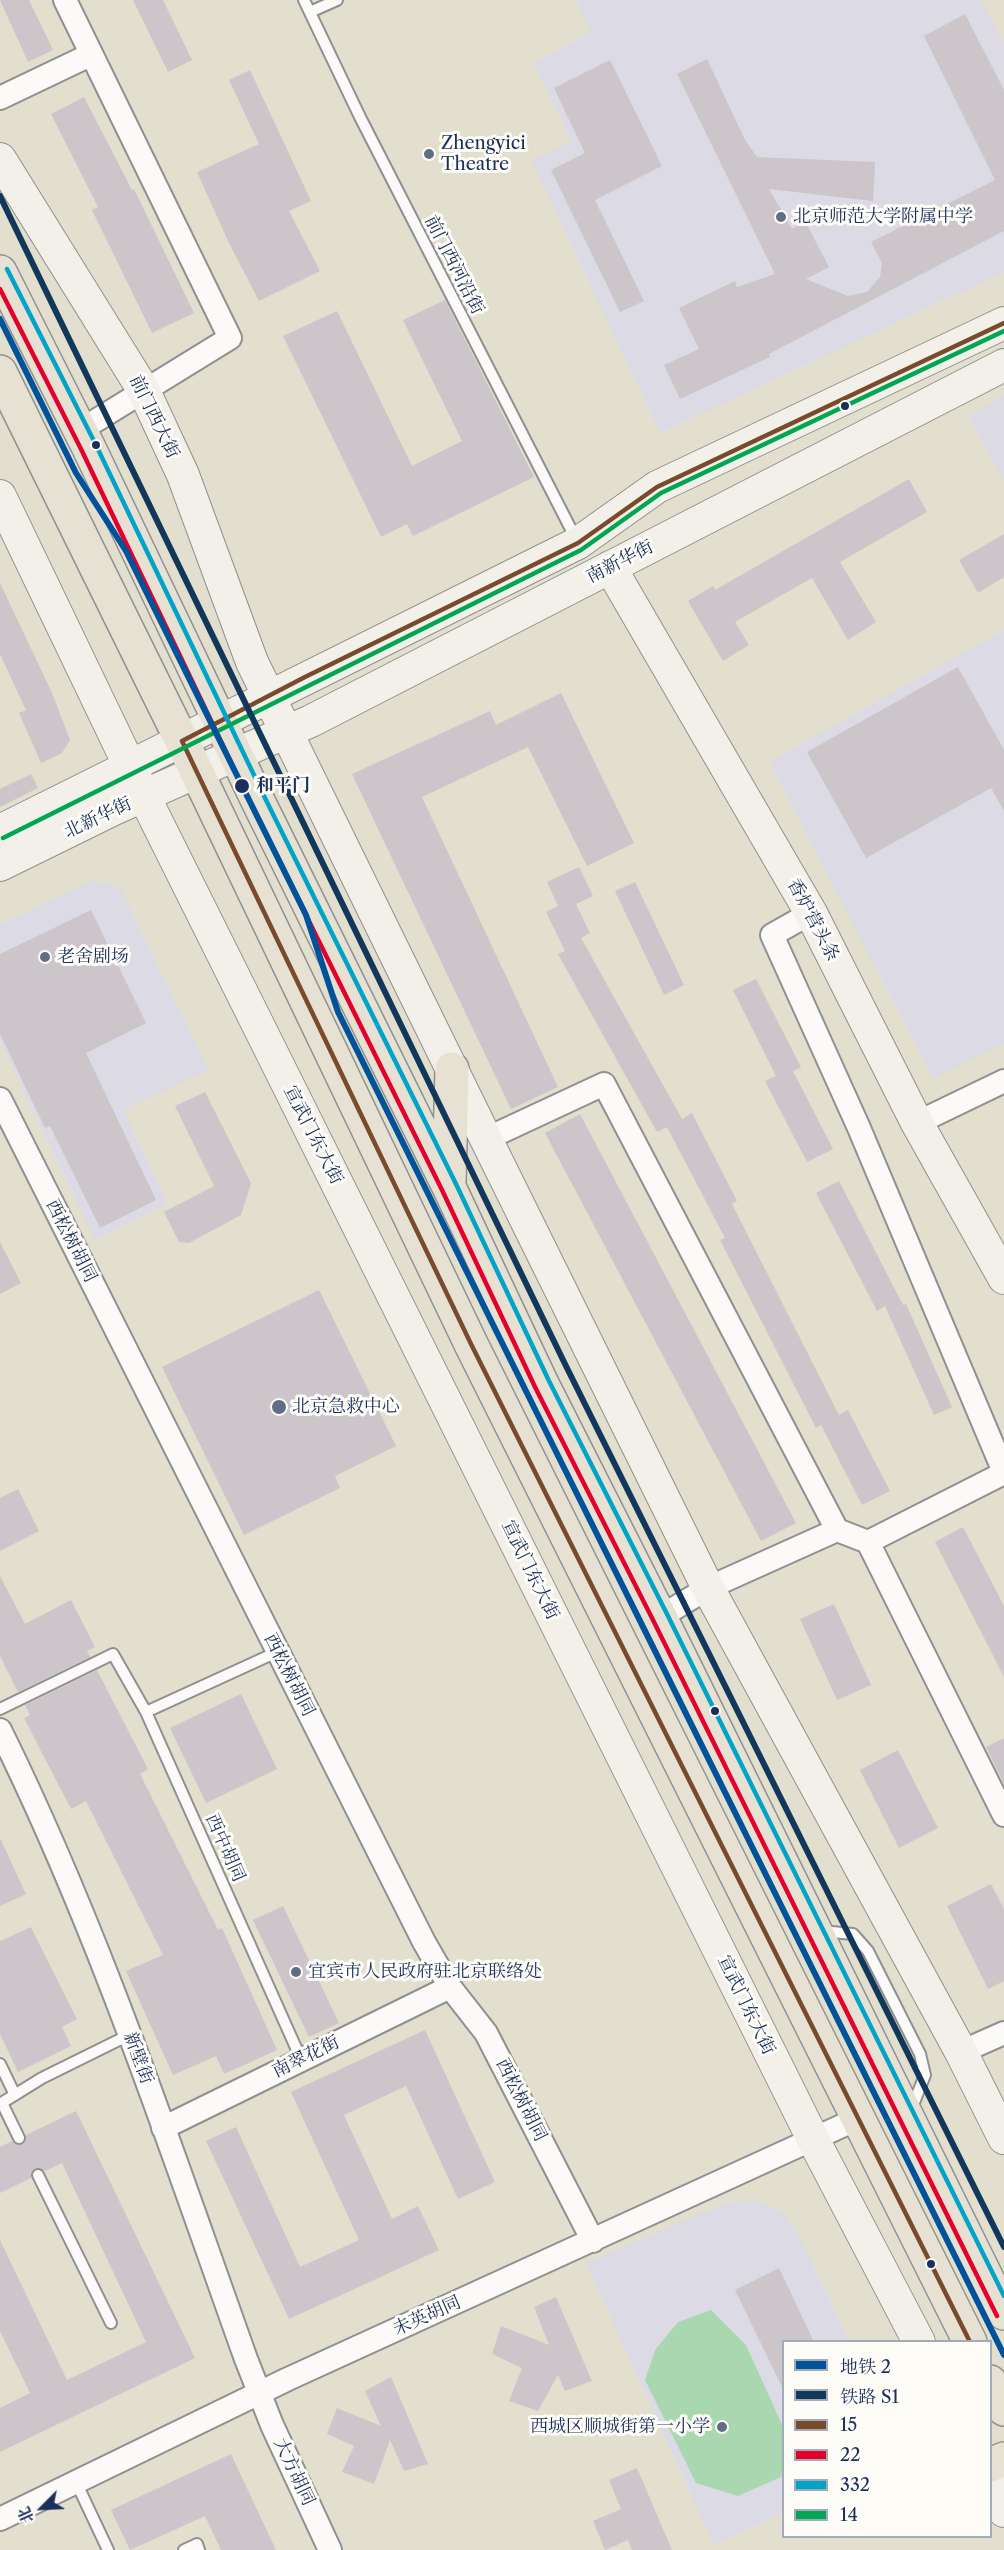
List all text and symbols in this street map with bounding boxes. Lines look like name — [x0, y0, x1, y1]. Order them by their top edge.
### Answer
place label: Zhengyici Theatre — [441, 133, 526, 176]
marker: Zhengyici Theatre — [422, 147, 436, 161]
place label: 北京师范大学附属中学 — [793, 206, 973, 228]
marker: 北京师范大学附属中学 — [774, 210, 788, 224]
street label: 前门西河沿街 — [420, 212, 488, 318]
street label: 前门西大街 — [125, 372, 183, 462]
unlabelled marker — [839, 400, 851, 412]
unlabelled marker — [90, 439, 102, 451]
street label: 南新华街 — [583, 536, 657, 588]
place label: 和平门 — [256, 775, 310, 797]
marker: 和平门 — [233, 777, 251, 795]
street label: 北新华街 — [61, 793, 135, 843]
street label: 香炉营头条 — [782, 875, 844, 965]
place label: 老舍剧场 — [57, 946, 129, 968]
marker: 老舍剧场 — [38, 950, 52, 964]
street label: 宣武门东大街 — [279, 1082, 347, 1188]
street label: 西松树胡同 — [41, 1196, 101, 1286]
place label: 北京急救中心 — [292, 1396, 400, 1418]
marker: 北京急救中心 — [270, 1398, 288, 1416]
street label: 宣武门东大街 — [497, 1517, 563, 1623]
street label: 西松树胡同 — [259, 1630, 319, 1720]
unlabelled marker — [709, 1705, 721, 1717]
street label: 西中胡同 — [200, 1811, 250, 1885]
street label: 宣武门东大街 — [713, 1952, 779, 2058]
place label: 宜宾市人民政府驻北京联络处 — [308, 1961, 542, 1983]
marker: 宜宾市人民政府驻北京联络处 — [289, 1965, 303, 1979]
street label: 新壁街 — [119, 2029, 157, 2087]
street label: 南翠花街 — [269, 2032, 343, 2082]
street label: 西松树胡同 — [491, 2055, 551, 2145]
unlabelled marker — [925, 2258, 937, 2270]
street label: 未英胡同 — [390, 2291, 464, 2341]
legend — [782, 2340, 992, 2538]
text: 地铁 2 — [840, 2356, 891, 2378]
text: 铁路 S1 — [840, 2386, 899, 2408]
text: 15 — [840, 2414, 857, 2436]
place label: 西城区顺城街第一小学 — [530, 2416, 710, 2438]
marker: 西城区顺城街第一小学 — [715, 2420, 729, 2434]
street label: 大方胡同 — [269, 2435, 319, 2509]
text: 22 — [840, 2444, 861, 2466]
text: 332 — [840, 2474, 870, 2496]
north arrow — [12, 2478, 72, 2538]
text: 北 — [13, 2504, 38, 2527]
text: 14 — [840, 2504, 858, 2526]

